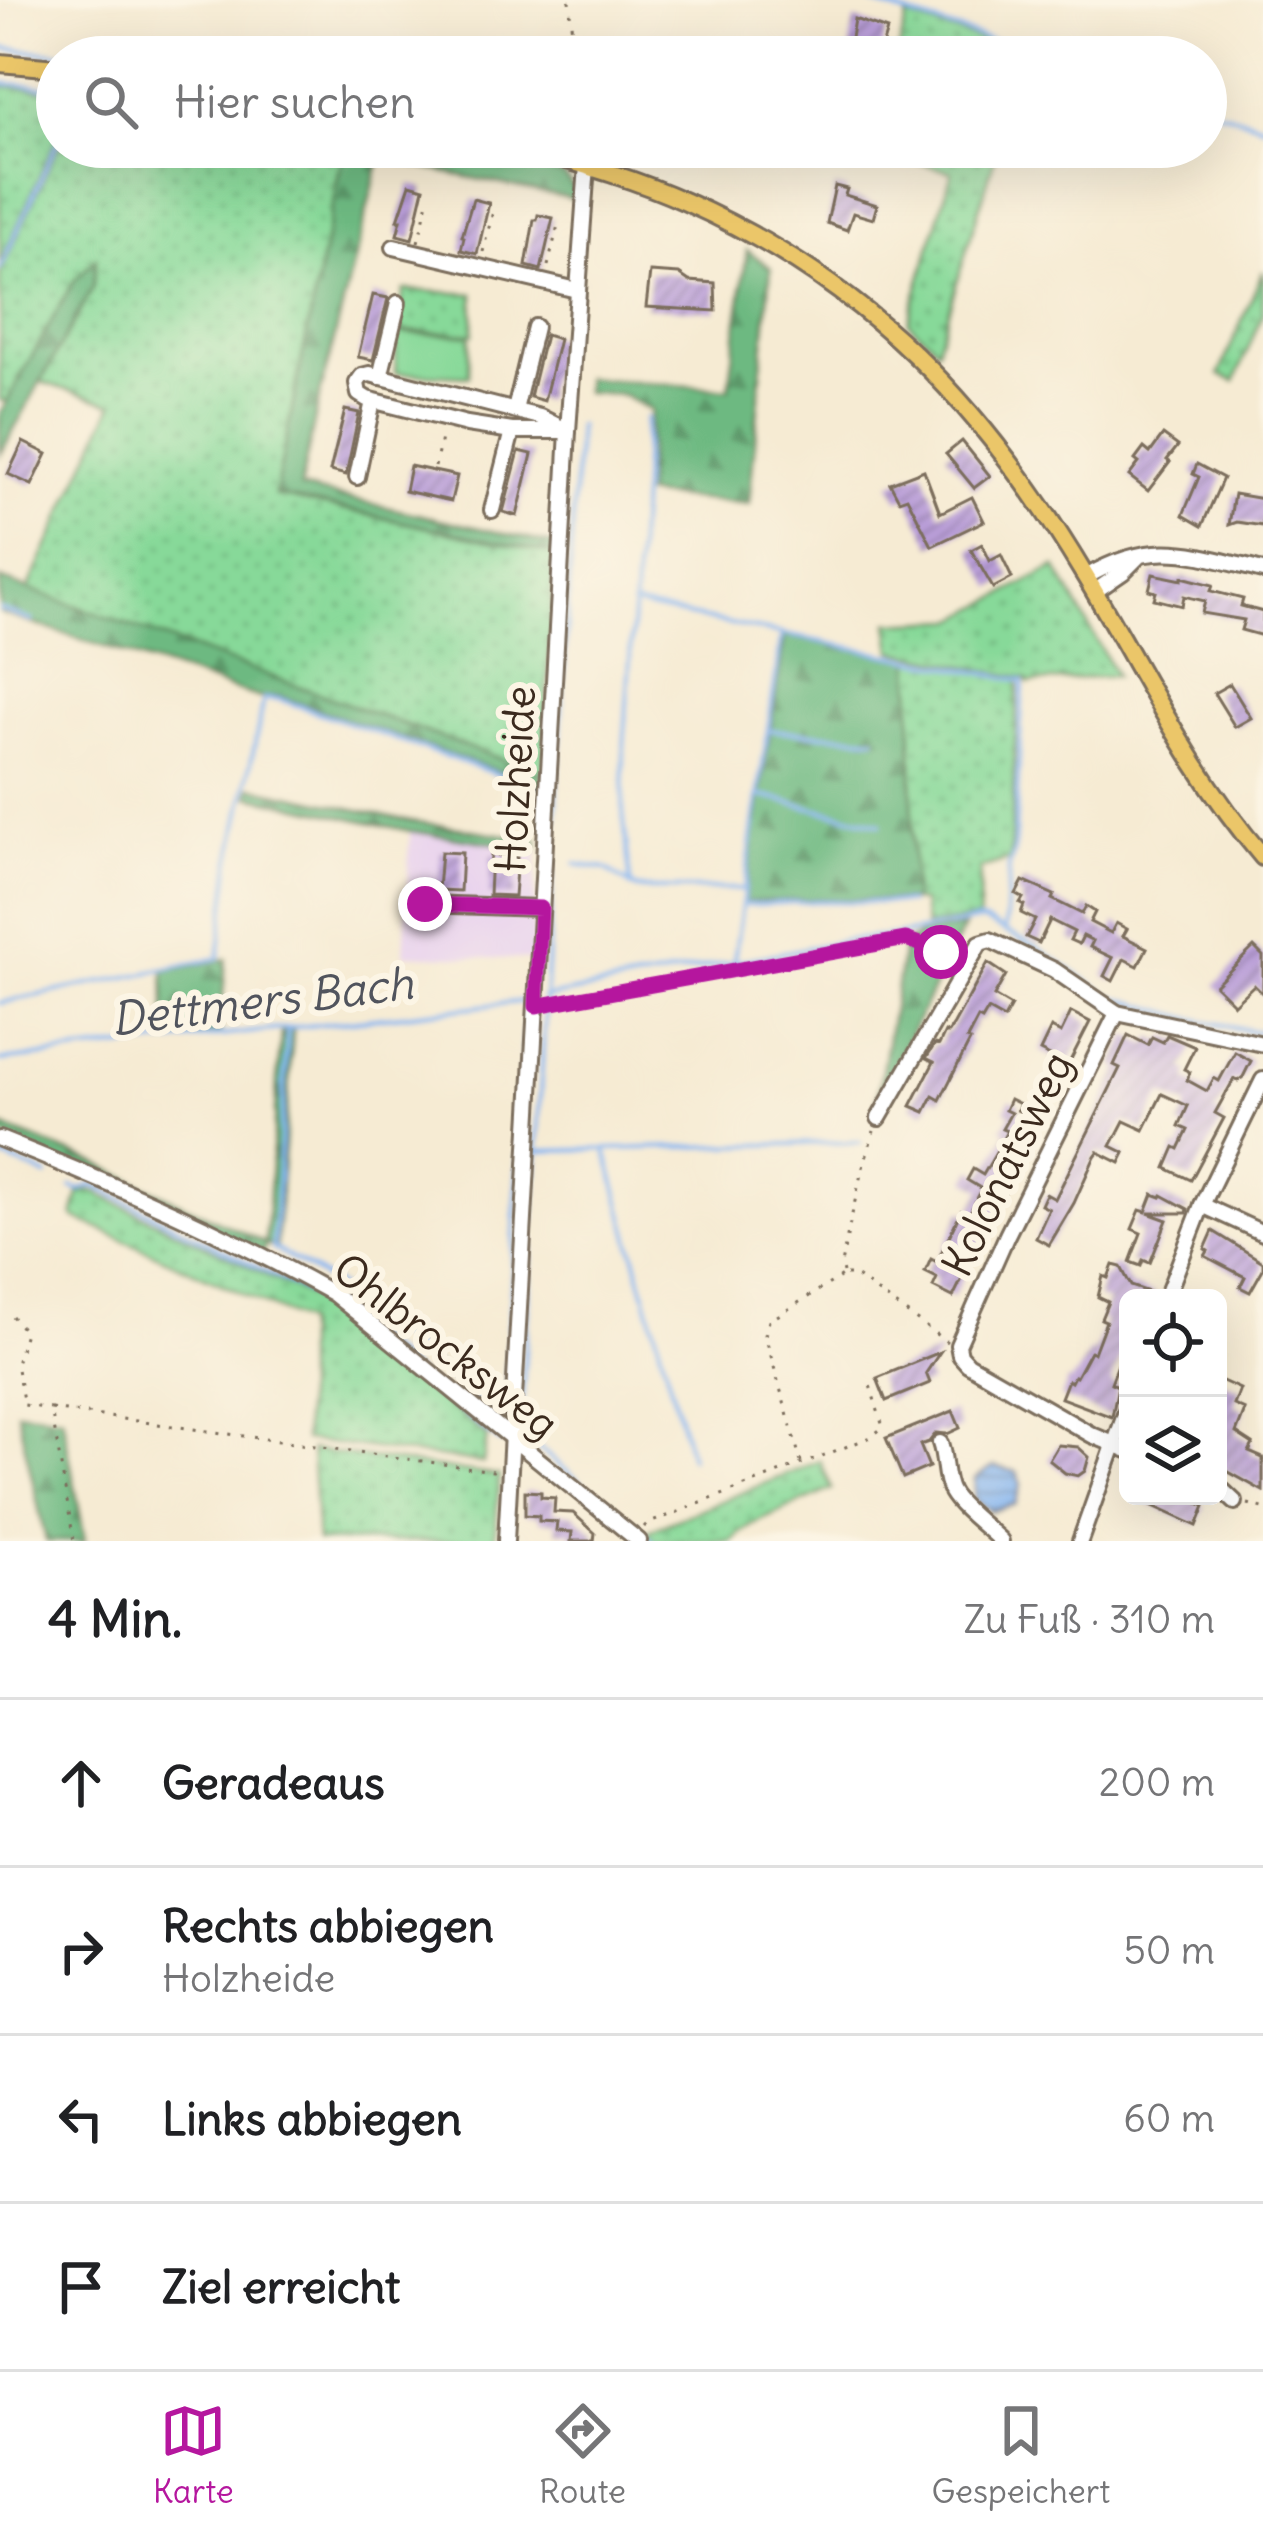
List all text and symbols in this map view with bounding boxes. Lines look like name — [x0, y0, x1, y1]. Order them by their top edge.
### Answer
search box — [36, 36, 1227, 168]
icon: search — [78, 69, 144, 135]
text: Hier suchen — [174, 74, 415, 130]
street label: Holzheide — [484, 684, 546, 874]
route end — [398, 877, 452, 931]
route start — [914, 925, 968, 979]
water label: Dettmers Bach — [108, 955, 417, 1047]
street label: Kolonatsweg — [930, 1044, 1084, 1284]
street label: Ohlbrocksweg — [323, 1242, 569, 1450]
map controls — [1119, 1289, 1227, 1505]
button: locate — [1119, 1289, 1227, 1397]
button: layers — [1119, 1397, 1227, 1505]
text: 4 Min. — [48, 1587, 182, 1651]
text: Zu Fuß · 310 m — [963, 1595, 1215, 1644]
icon: ahead — [48, 1750, 114, 1816]
text: Geradeaus — [162, 1755, 385, 1811]
text: 200 m — [1099, 1758, 1215, 1807]
text: Rechts abbiegen — [162, 1898, 494, 1954]
icon: right — [48, 1918, 114, 1984]
text: 50 m — [1123, 1926, 1215, 1975]
text: Holzheide — [162, 1954, 335, 2003]
icon: left — [48, 2086, 114, 2152]
text: Links abbiegen — [162, 2091, 462, 2147]
text: 60 m — [1123, 2094, 1215, 2143]
icon: arrive — [48, 2254, 114, 2320]
text: Ziel erreicht — [162, 2259, 400, 2315]
tab: Karte — [153, 2398, 234, 2512]
tab: Route — [539, 2398, 626, 2512]
tab: Gespeichert — [931, 2398, 1110, 2512]

